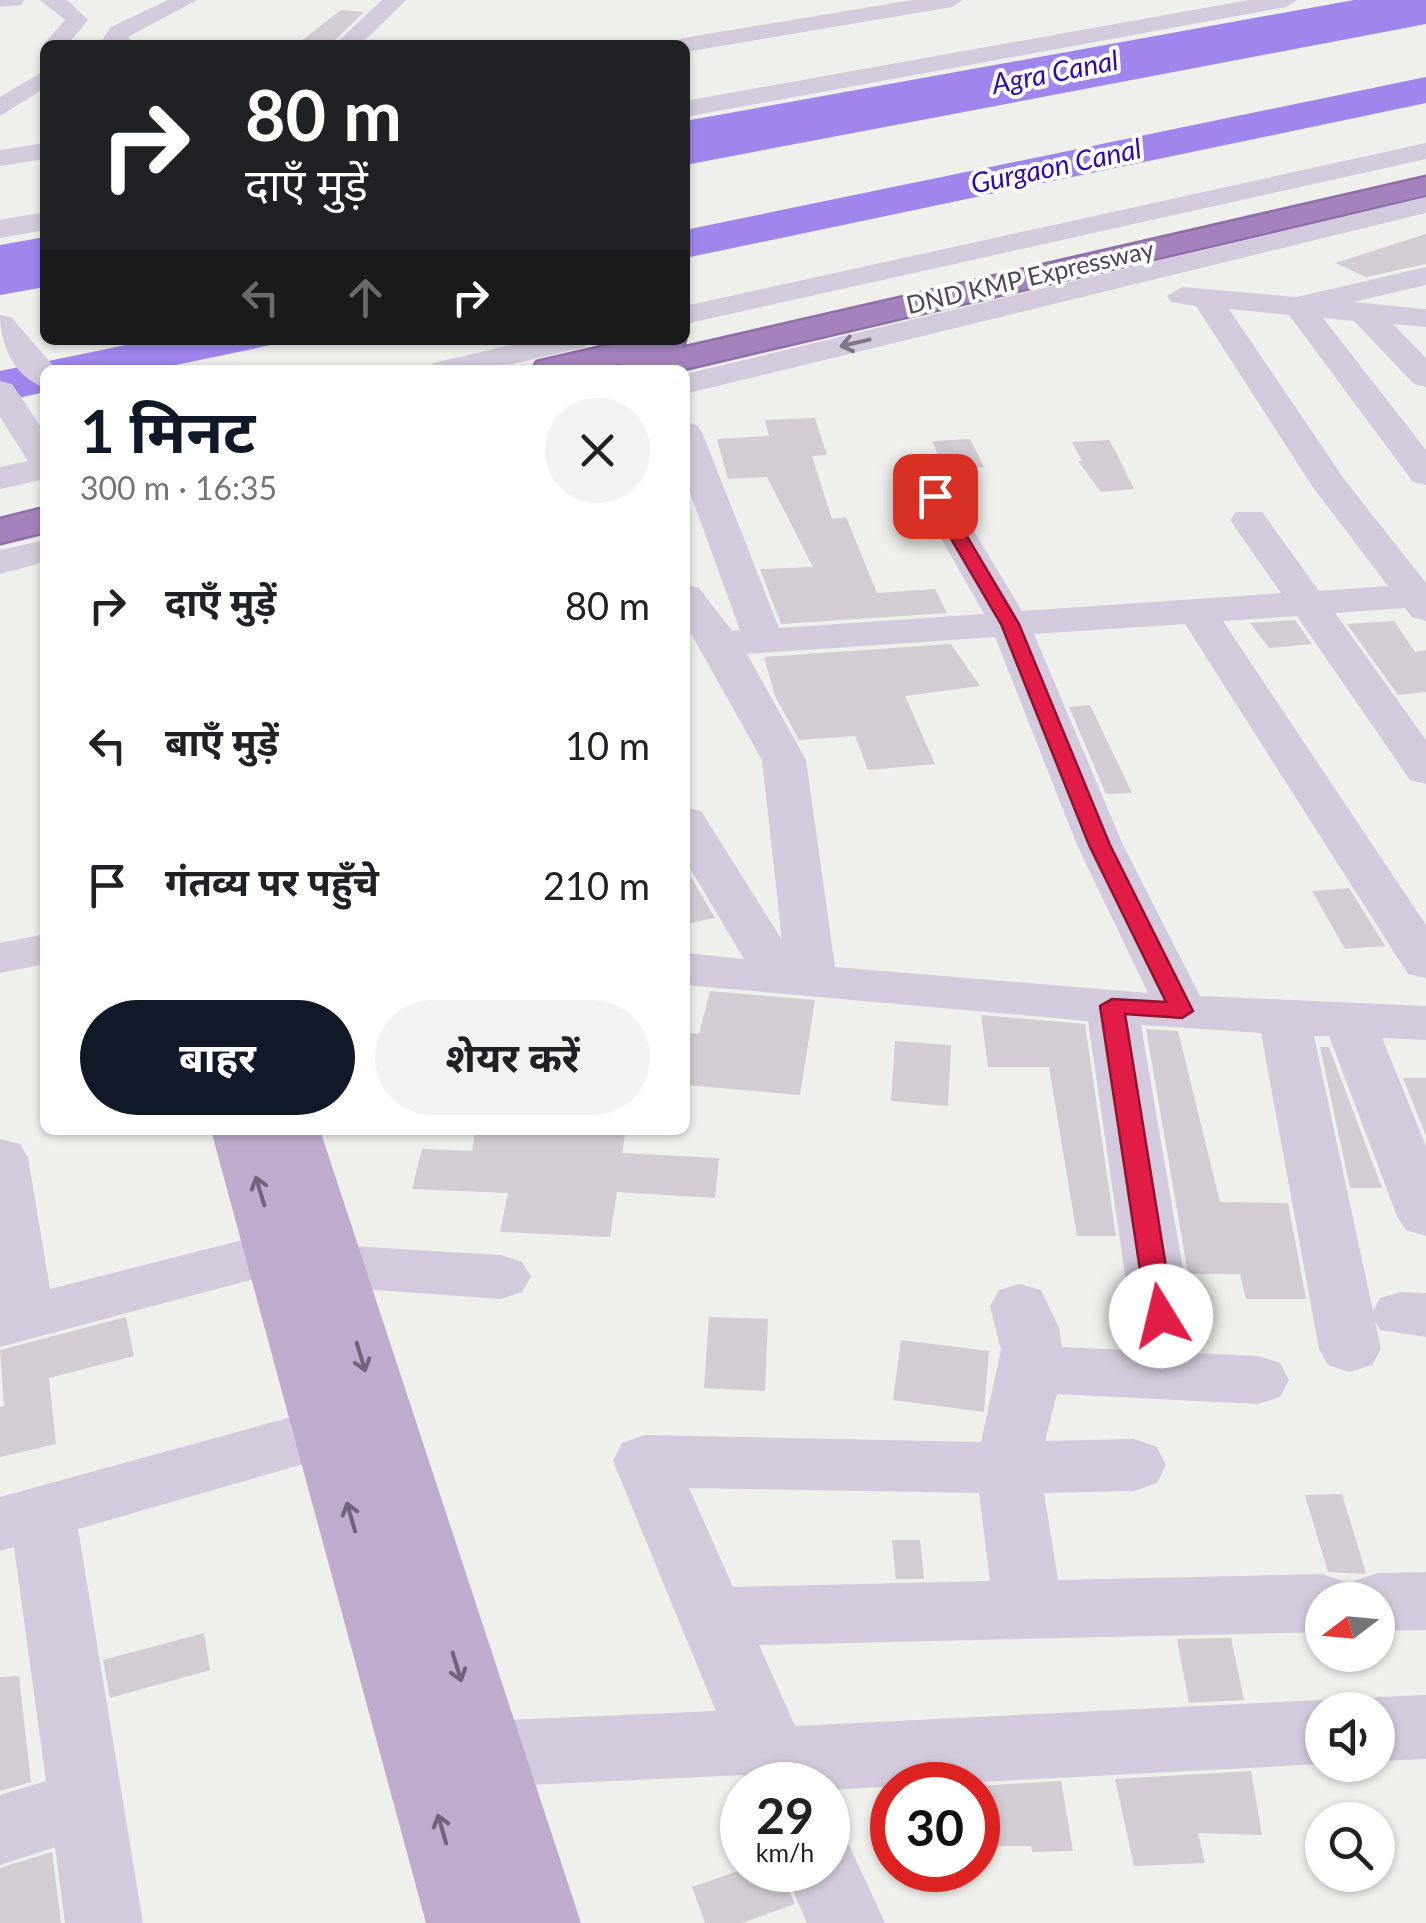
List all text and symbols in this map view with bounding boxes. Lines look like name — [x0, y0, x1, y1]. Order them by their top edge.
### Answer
water label: Agra Canal — [988, 42, 1121, 100]
text: 80 m — [245, 72, 402, 156]
icon: right — [80, 80, 210, 210]
water label: Gurgaon Canal — [967, 130, 1144, 200]
text: दाएँ मुड़ें — [245, 157, 368, 211]
street label: DND KMP Expressway — [903, 233, 1156, 319]
icon: left — [233, 270, 288, 325]
icon: ahead — [338, 270, 393, 325]
icon: right — [443, 270, 498, 325]
one-way arrow — [840, 335, 872, 353]
text: 1 मिनट — [80, 394, 255, 466]
button: close — [545, 398, 650, 503]
pin — [893, 454, 978, 539]
text: 300 m · 16:35 — [80, 468, 277, 507]
icon: arrive — [908, 469, 963, 524]
icon: right — [80, 578, 135, 633]
text: दाएँ मुड़ें — [165, 578, 276, 624]
text: 80 m — [565, 582, 650, 628]
icon: left — [80, 718, 135, 773]
text: बाएँ मुड़ें — [165, 718, 278, 764]
text: 10 m — [565, 722, 650, 768]
icon: arrive — [80, 858, 135, 913]
text: गंतव्य पर पहुँचे — [165, 858, 379, 904]
text: 210 m — [543, 862, 650, 908]
button: बाहर — [80, 1000, 355, 1115]
button: शेयर करें — [375, 1000, 650, 1115]
one-way arrow — [249, 1176, 267, 1207]
position arrow — [1109, 1264, 1213, 1368]
one-way arrow — [353, 1340, 371, 1372]
one-way arrow — [341, 1502, 359, 1533]
north arrow — [1305, 1582, 1395, 1672]
map controls — [1305, 1582, 1395, 1892]
one-way arrow — [449, 1651, 467, 1682]
button: sound — [1305, 1692, 1395, 1782]
speed limit sign: 30 — [870, 1762, 1000, 1892]
text: 29 — [756, 1785, 814, 1845]
button: search — [1305, 1802, 1395, 1892]
one-way arrow — [431, 1814, 450, 1846]
text: km/h — [756, 1837, 814, 1867]

